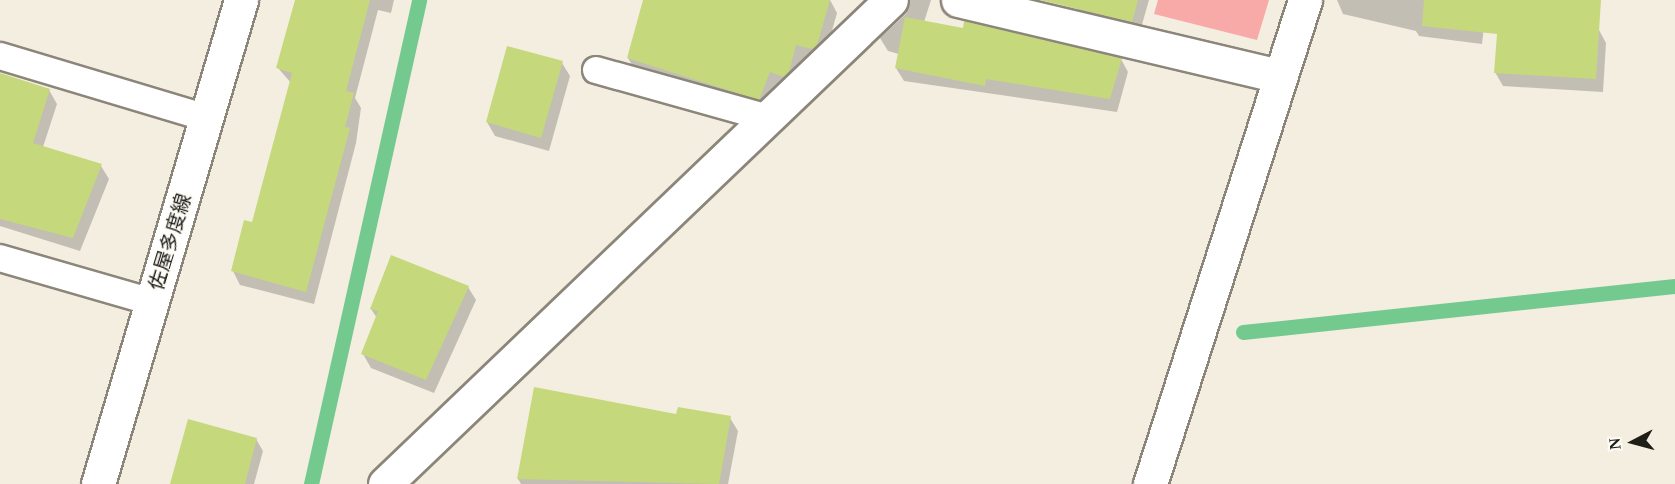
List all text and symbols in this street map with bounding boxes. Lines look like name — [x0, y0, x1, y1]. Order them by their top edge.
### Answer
street label: 佐屋多度線 — [144, 191, 196, 293]
north arrow — [1603, 412, 1663, 472]
text: N — [1606, 437, 1624, 451]

